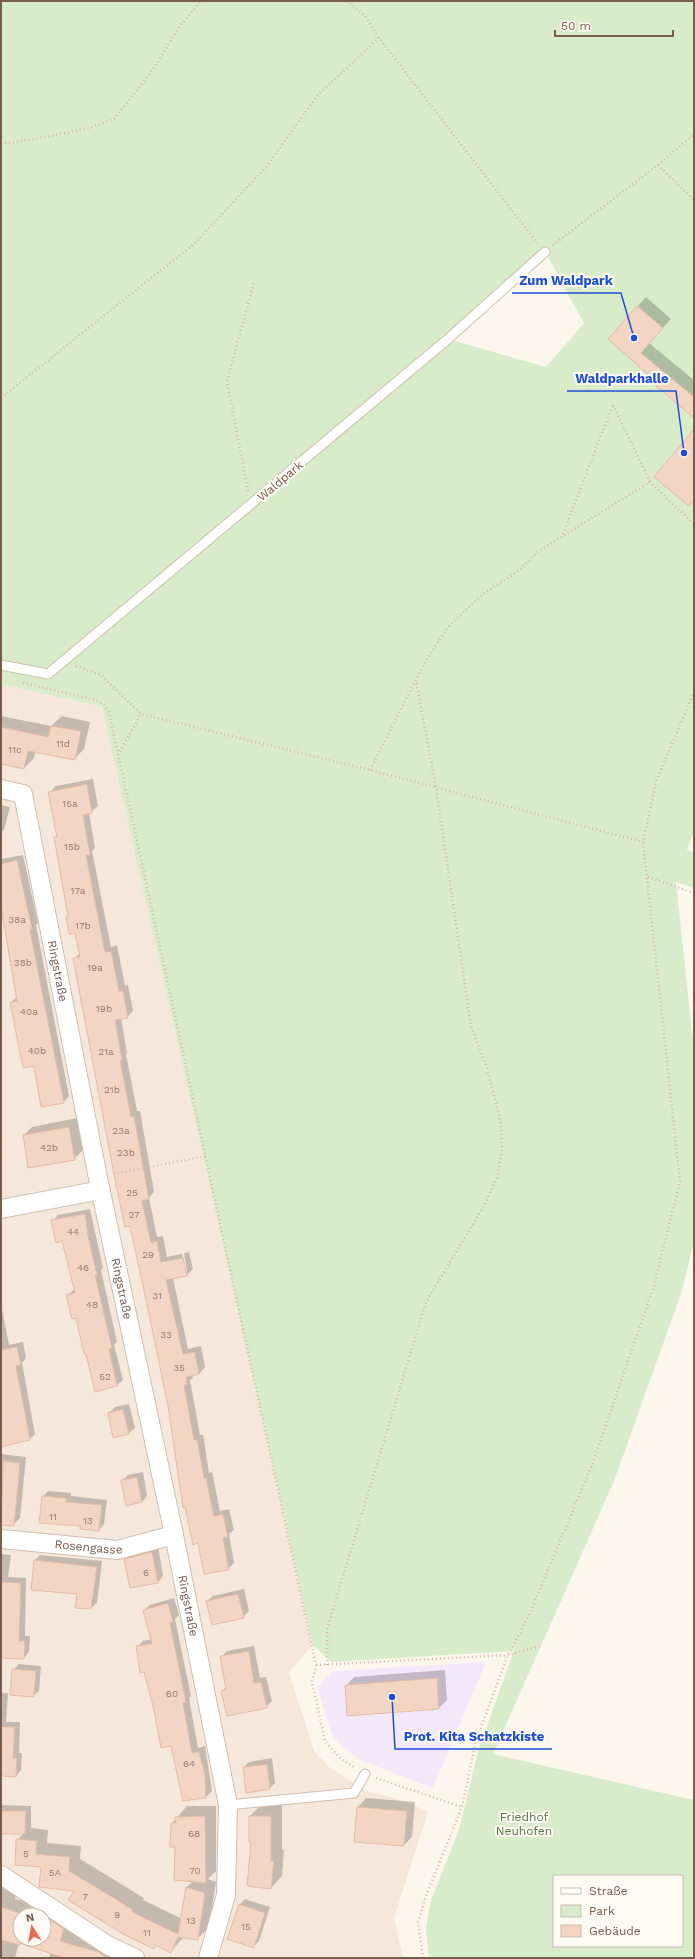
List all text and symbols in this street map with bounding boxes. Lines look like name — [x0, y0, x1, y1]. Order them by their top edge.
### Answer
scale bar — [555, 12, 673, 38]
text: 50 m — [561, 19, 591, 33]
callout: Zum Waldpark — [512, 268, 621, 293]
text: Zum Waldpark — [519, 273, 614, 288]
callout: Waldparkhalle — [567, 366, 676, 391]
text: Waldparkhalle — [575, 371, 669, 386]
street label: Waldpark — [254, 458, 306, 504]
house number: 11d — [56, 738, 70, 749]
house number: 11c — [8, 744, 22, 755]
house number: 15a — [62, 798, 78, 809]
house number: 15b — [64, 841, 80, 852]
house number: 17a — [71, 885, 86, 896]
house number: 38a — [8, 914, 26, 925]
house number: 17b — [75, 920, 91, 931]
street label: Ringstraße — [45, 939, 70, 1003]
house number: 38b — [14, 957, 32, 968]
house number: 19a — [87, 962, 103, 973]
house number: 19b — [96, 1003, 112, 1014]
house number: 40a — [20, 1006, 38, 1017]
house number: 40b — [28, 1045, 46, 1056]
house number: 21a — [98, 1046, 114, 1057]
house number: 21b — [104, 1084, 120, 1095]
house number: 23a — [112, 1125, 130, 1136]
house number: 42b — [40, 1142, 58, 1153]
house number: 23b — [117, 1147, 135, 1158]
house number: 25 — [126, 1187, 138, 1198]
house number: 27 — [128, 1209, 140, 1220]
house number: 44 — [67, 1226, 79, 1237]
house number: 29 — [142, 1249, 154, 1260]
street label: Ringstraße — [108, 1257, 135, 1321]
house number: 46 — [77, 1262, 89, 1273]
house number: 31 — [152, 1290, 162, 1301]
house number: 48 — [86, 1299, 98, 1310]
house number: 33 — [160, 1329, 172, 1340]
house number: 35 — [173, 1362, 185, 1373]
house number: 52 — [99, 1371, 111, 1382]
house number: 11 — [49, 1511, 57, 1522]
house number: 13 — [83, 1515, 93, 1526]
street label: Rosengasse — [54, 1537, 124, 1557]
house number: 6 — [143, 1567, 149, 1578]
street label: Ringstraße — [175, 1574, 201, 1638]
house number: 60 — [166, 1688, 178, 1699]
callout: Prot. Kita Schatzkiste — [395, 1724, 552, 1749]
text: Prot. Kita Schatzkiste — [404, 1729, 545, 1744]
house number: 64 — [183, 1758, 195, 1769]
park label: Friedhof Neuhofen — [496, 1810, 552, 1838]
house number: 68 — [188, 1828, 200, 1839]
house number: 5 — [23, 1848, 29, 1859]
house number: 70 — [189, 1865, 201, 1876]
house number: 5A — [49, 1867, 62, 1878]
legend — [553, 1875, 683, 1947]
text: Straße — [589, 1884, 628, 1898]
house number: 7 — [82, 1891, 88, 1902]
text: Park — [589, 1904, 615, 1918]
north arrow — [12, 1907, 52, 1947]
house number: 9 — [114, 1909, 120, 1920]
text: N — [25, 1911, 35, 1925]
house number: 13 — [186, 1915, 196, 1926]
house number: 15 — [241, 1921, 251, 1932]
text: Gebäude — [589, 1924, 641, 1938]
house number: 11 — [143, 1927, 151, 1938]

